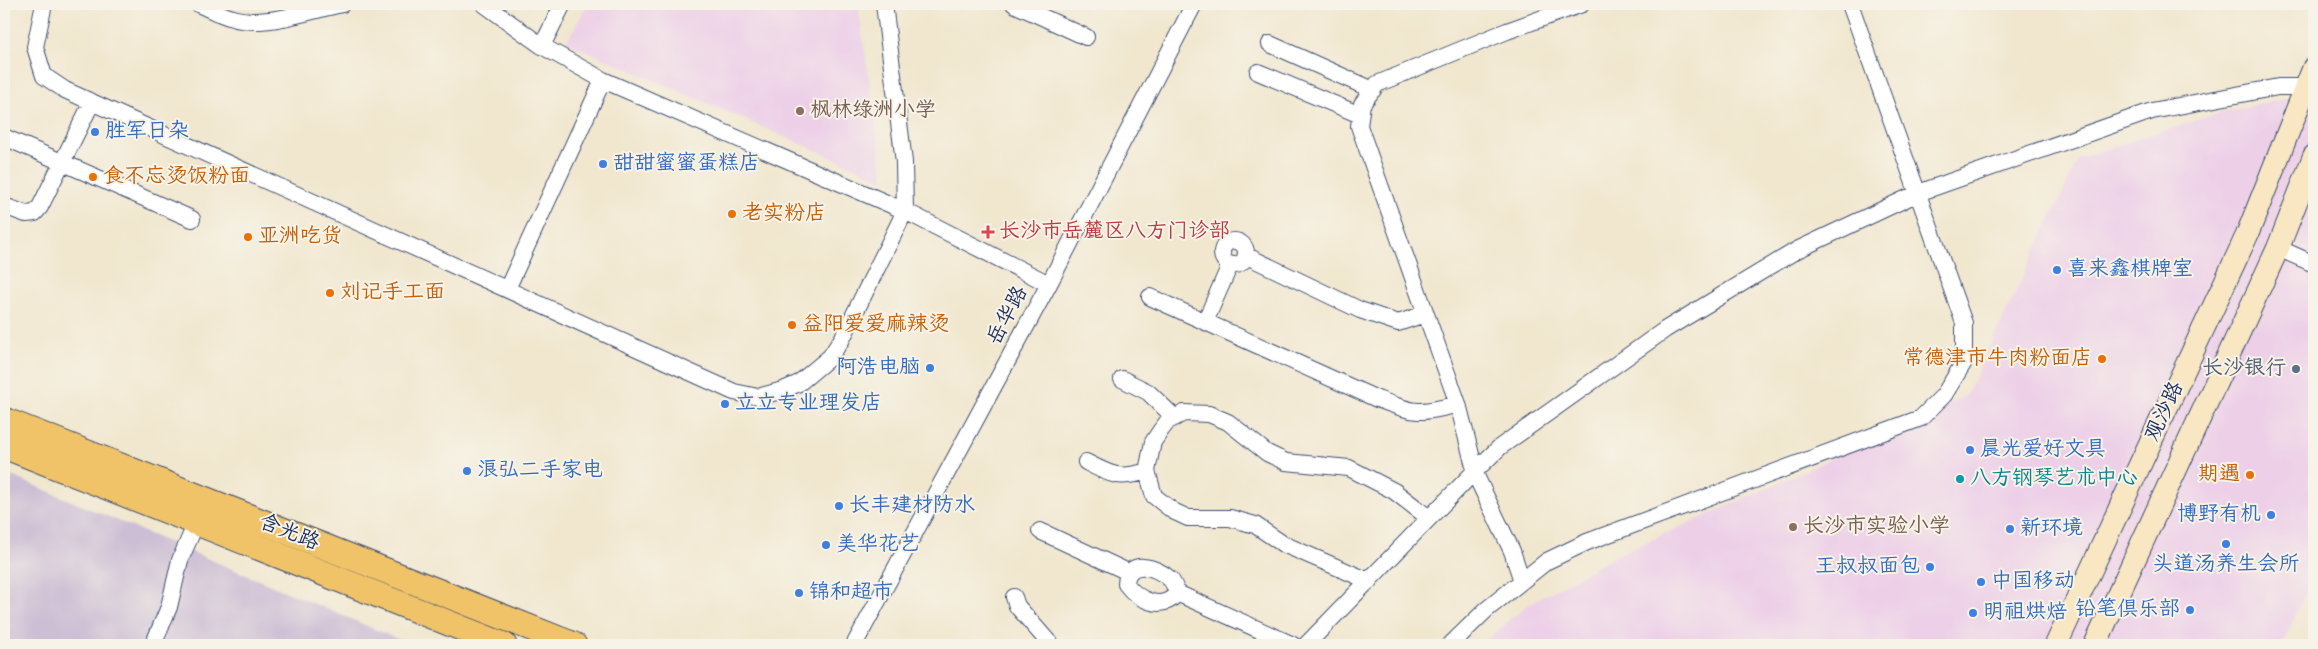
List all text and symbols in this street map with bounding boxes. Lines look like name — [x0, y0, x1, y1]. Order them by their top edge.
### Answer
place label: 枫林绿洲小学 — [810, 96, 936, 126]
marker: 枫林绿洲小学 — [794, 105, 806, 117]
place label: 胜军日杂 — [105, 117, 189, 147]
marker: 胜军日杂 — [89, 126, 101, 138]
place label: 甜甜蜜蜜蛋糕店 — [613, 149, 760, 179]
marker: 甜甜蜜蜜蛋糕店 — [597, 158, 609, 170]
place label: 食不忘烫饭粉面 — [103, 162, 250, 192]
marker: 食不忘烫饭粉面 — [87, 171, 99, 183]
place label: 老实粉店 — [742, 199, 826, 229]
marker: 老实粉店 — [726, 208, 738, 220]
place label: 长沙市岳麓区八方门诊部 — [999, 217, 1230, 247]
place label: 亚洲吃货 — [258, 222, 342, 252]
marker: 长沙市岳麓区八方门诊部 — [981, 225, 995, 239]
marker: 亚洲吃货 — [242, 231, 254, 243]
place label: 喜来鑫棋牌室 — [2067, 255, 2193, 285]
marker: 喜来鑫棋牌室 — [2051, 264, 2063, 276]
place label: 刘记手工面 — [340, 278, 445, 308]
street label: 岳华路 — [980, 281, 1036, 351]
marker: 刘记手工面 — [324, 287, 336, 299]
place label: 益阳爱爱麻辣烫 — [802, 310, 949, 340]
marker: 益阳爱爱麻辣烫 — [786, 319, 798, 331]
place label: 常德津市牛肉粉面店 — [1903, 344, 2092, 374]
place label: 阿浩电脑 — [836, 353, 920, 383]
marker: 常德津市牛肉粉面店 — [2096, 353, 2108, 365]
place label: 长沙银行 — [2202, 354, 2286, 384]
marker: 阿浩电脑 — [924, 362, 936, 374]
marker: 长沙银行 — [2290, 363, 2302, 375]
street label: 观沙路 — [2138, 377, 2192, 447]
place label: 立立专业理发店 — [735, 389, 882, 419]
marker: 立立专业理发店 — [719, 398, 731, 410]
place label: 晨光爱好文具 — [1980, 435, 2106, 465]
marker: 晨光爱好文具 — [1964, 444, 1976, 456]
place label: 浪弘二手家电 — [477, 456, 603, 486]
place label: 期遇 — [2198, 460, 2240, 490]
place label: 八方钢琴艺术中心 — [1970, 464, 2138, 494]
marker: 浪弘二手家电 — [461, 465, 473, 477]
marker: 期遇 — [2244, 469, 2256, 481]
marker: 八方钢琴艺术中心 — [1954, 473, 1966, 485]
place label: 长丰建材防水 — [849, 491, 975, 521]
marker: 长丰建材防水 — [833, 500, 845, 512]
place label: 博野有机 — [2177, 500, 2261, 530]
street label: 含光路 — [254, 507, 324, 559]
marker: 博野有机 — [2265, 509, 2277, 521]
place label: 长沙市实验小学 — [1803, 512, 1950, 542]
place label: 新环境 — [2020, 514, 2083, 544]
marker: 长沙市实验小学 — [1787, 521, 1799, 533]
marker: 新环境 — [2004, 523, 2016, 535]
place label: 美华花艺 — [836, 530, 920, 560]
marker: 头道汤养生会所 — [2220, 538, 2232, 550]
marker: 美华花艺 — [820, 539, 832, 551]
place label: 头道汤养生会所 — [2153, 550, 2300, 580]
place label: 王叔叔面包 — [1815, 552, 1920, 582]
marker: 王叔叔面包 — [1924, 561, 1936, 573]
place label: 中国移动 — [1991, 567, 2075, 597]
marker: 中国移动 — [1975, 576, 1987, 588]
place label: 锦和超市 — [809, 578, 893, 608]
marker: 锦和超市 — [793, 587, 805, 599]
place label: 铅笔俱乐部 — [2075, 595, 2180, 625]
place label: 明祖烘焙 — [1983, 598, 2067, 628]
marker: 铅笔俱乐部 — [2184, 604, 2196, 616]
marker: 明祖烘焙 — [1967, 607, 1979, 619]

